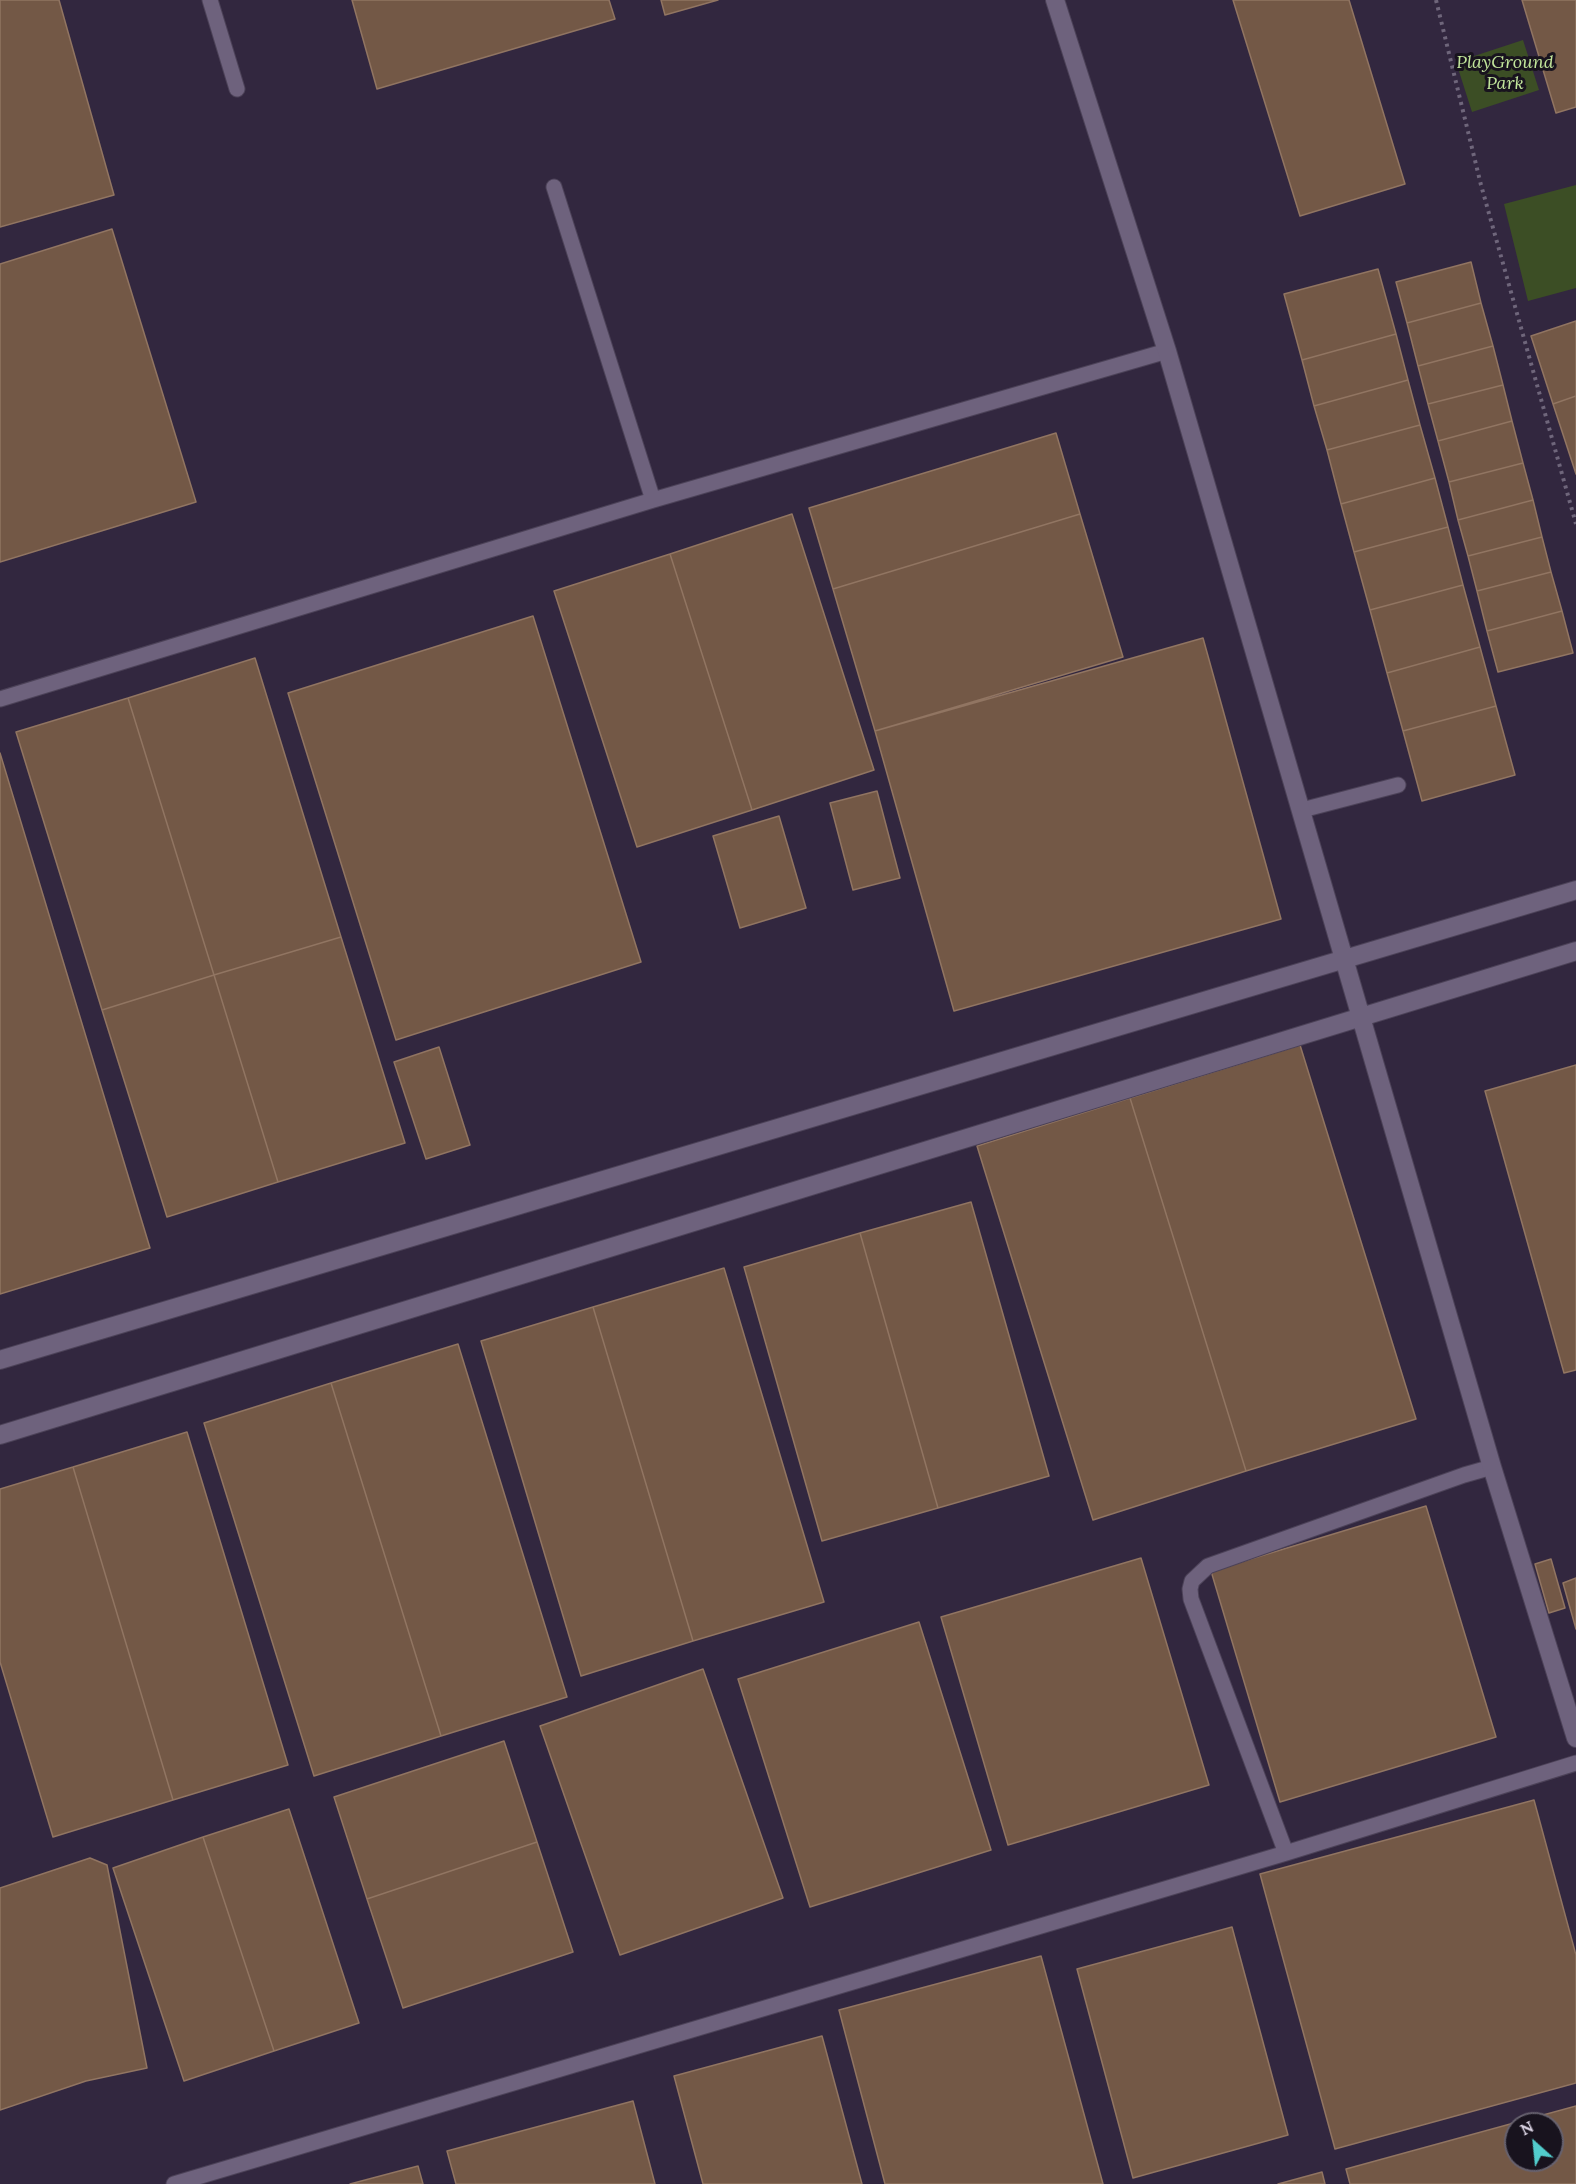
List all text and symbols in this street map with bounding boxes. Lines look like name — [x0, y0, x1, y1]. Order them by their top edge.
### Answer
park label: PlayGround Park — [1456, 52, 1554, 94]
north arrow — [1504, 2112, 1564, 2172]
text: N — [1517, 2116, 1537, 2139]

